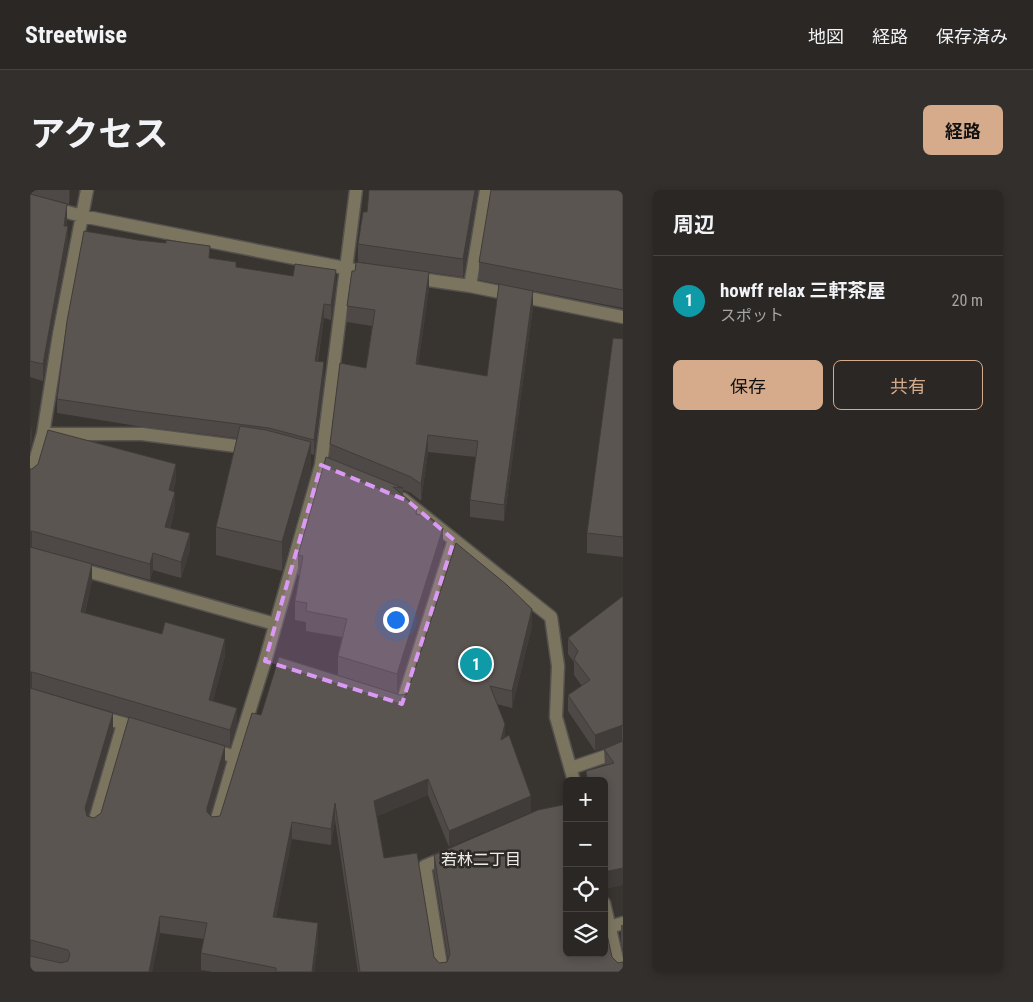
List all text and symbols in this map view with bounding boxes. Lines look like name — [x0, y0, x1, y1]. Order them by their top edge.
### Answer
text: Streetwise — [25, 21, 127, 49]
text: 地図 — [808, 26, 844, 47]
text: 経路 — [872, 26, 908, 47]
text: 保存済み — [936, 26, 1008, 47]
button: 経路 — [923, 105, 1003, 155]
text: アクセス — [30, 114, 168, 155]
text: 周辺 — [673, 213, 715, 237]
text: howff relax 三軒茶屋 — [720, 279, 886, 302]
text: 1 — [685, 291, 693, 310]
text: 20 m — [951, 291, 983, 310]
text: スポット — [720, 306, 784, 325]
button: 保存 — [673, 360, 823, 410]
button: 共有 — [833, 360, 983, 410]
your location — [383, 607, 409, 633]
pin: 1 — [460, 645, 492, 683]
map controls — [563, 777, 608, 957]
button: + — [563, 777, 608, 822]
button: − — [563, 822, 608, 867]
district label: 若林二丁目 — [441, 850, 521, 869]
button: locate — [563, 867, 608, 912]
button: layers — [563, 912, 608, 957]

